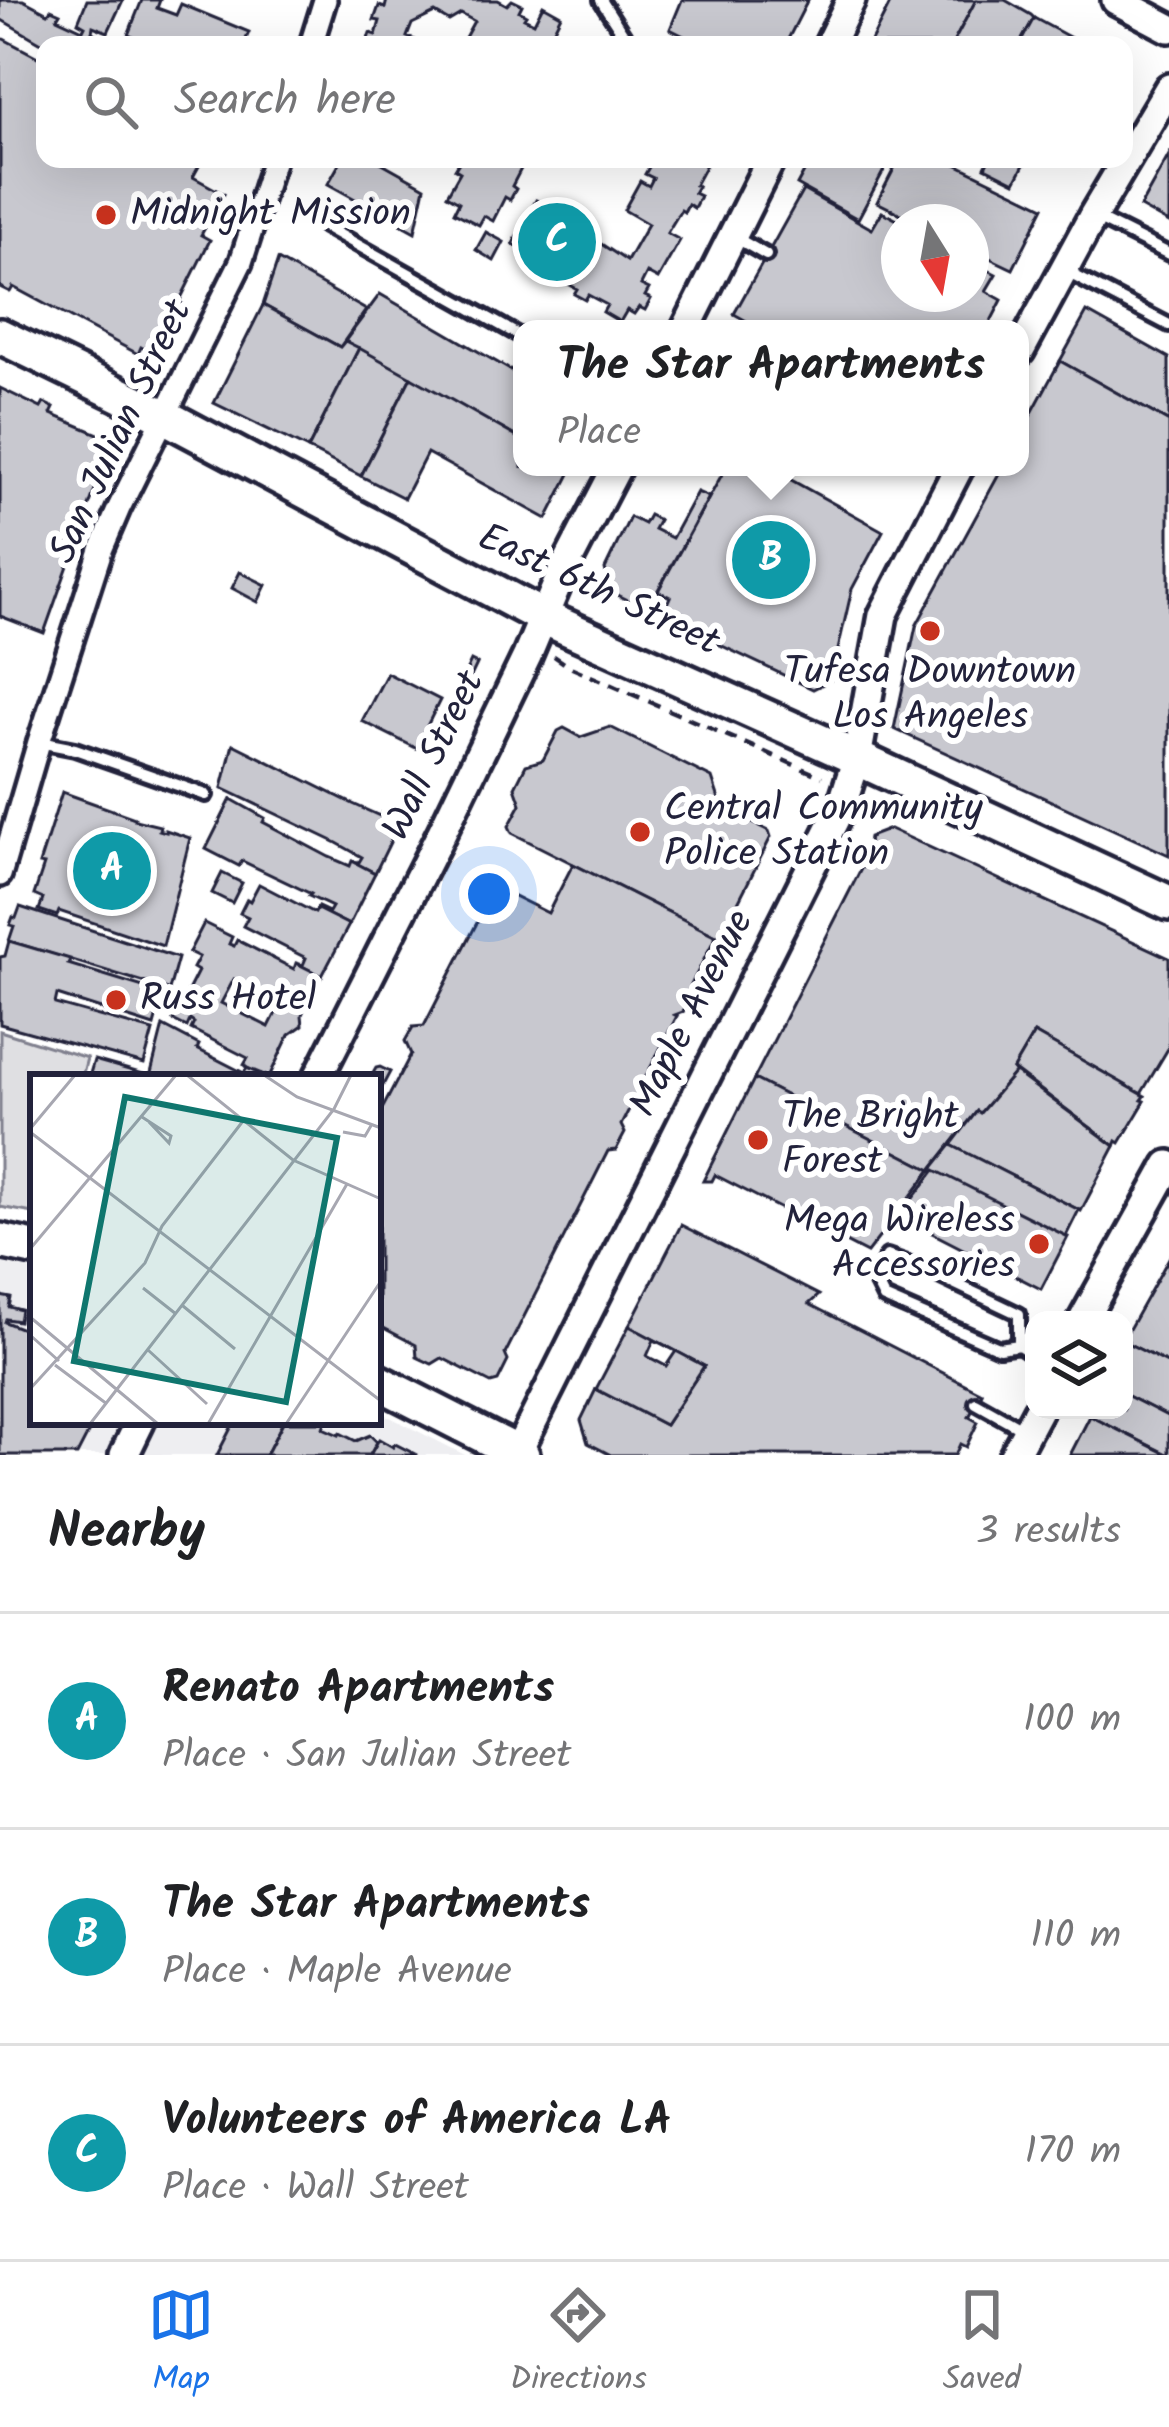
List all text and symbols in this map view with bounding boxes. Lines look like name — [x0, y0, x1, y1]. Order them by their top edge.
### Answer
search box — [36, 36, 1133, 168]
text: Search here — [174, 66, 396, 138]
icon: search — [78, 69, 144, 135]
place label: Midnight Mission — [130, 184, 411, 246]
pin: C — [518, 197, 596, 287]
marker: Midnight Mission — [93, 202, 119, 228]
north arrow — [881, 204, 989, 312]
street label: San Julian Street — [34, 289, 211, 574]
popup — [513, 320, 1029, 476]
text: The Star Apartments — [557, 331, 985, 403]
text: Place — [557, 403, 641, 465]
street label: East 6th Street — [467, 508, 730, 675]
pin: B — [732, 515, 810, 605]
marker: Tufesa Downtown Los Angeles — [917, 618, 943, 644]
place label: Tufesa Downtown Los Angeles — [784, 642, 1076, 749]
street label: Wall Street — [367, 660, 503, 852]
place label: Central Community Police Station — [664, 779, 983, 886]
marker: Central Community Police Station — [627, 819, 653, 845]
pin: A — [73, 826, 151, 916]
your location — [459, 864, 519, 924]
street label: Maple Avenue — [614, 900, 772, 1128]
place label: Russ Hotel — [140, 969, 316, 1031]
marker: Russ Hotel — [103, 987, 129, 1013]
inset map — [30, 1074, 381, 1425]
place label: The Bright Forest — [782, 1087, 959, 1194]
marker: The Bright Forest — [745, 1127, 771, 1153]
place label: Mega Wireless Accessories — [784, 1191, 1015, 1298]
marker: Mega Wireless Accessories — [1026, 1231, 1052, 1257]
map controls — [1025, 1311, 1133, 1419]
button: layers — [1025, 1311, 1133, 1419]
text: Nearby — [48, 1493, 205, 1574]
text: 3 results — [976, 1502, 1121, 1564]
text: Renato Apartments — [162, 1654, 554, 1726]
text: A — [75, 1690, 99, 1752]
text: 100 m — [1023, 1690, 1121, 1752]
text: Place · San Julian Street — [162, 1726, 571, 1788]
text: The Star Apartments — [162, 1870, 590, 1942]
text: B — [75, 1906, 99, 1968]
text: 110 m — [1030, 1906, 1121, 1968]
text: Place · Maple Avenue — [162, 1942, 512, 2004]
text: Volunteers of America LA — [162, 2086, 672, 2158]
text: C — [75, 2122, 99, 2184]
text: 170 m — [1025, 2122, 1121, 2184]
text: Place · Wall Street — [162, 2158, 469, 2220]
tab: Map — [148, 2282, 214, 2407]
tab: Directions — [510, 2282, 647, 2407]
tab: Saved — [943, 2282, 1021, 2407]

